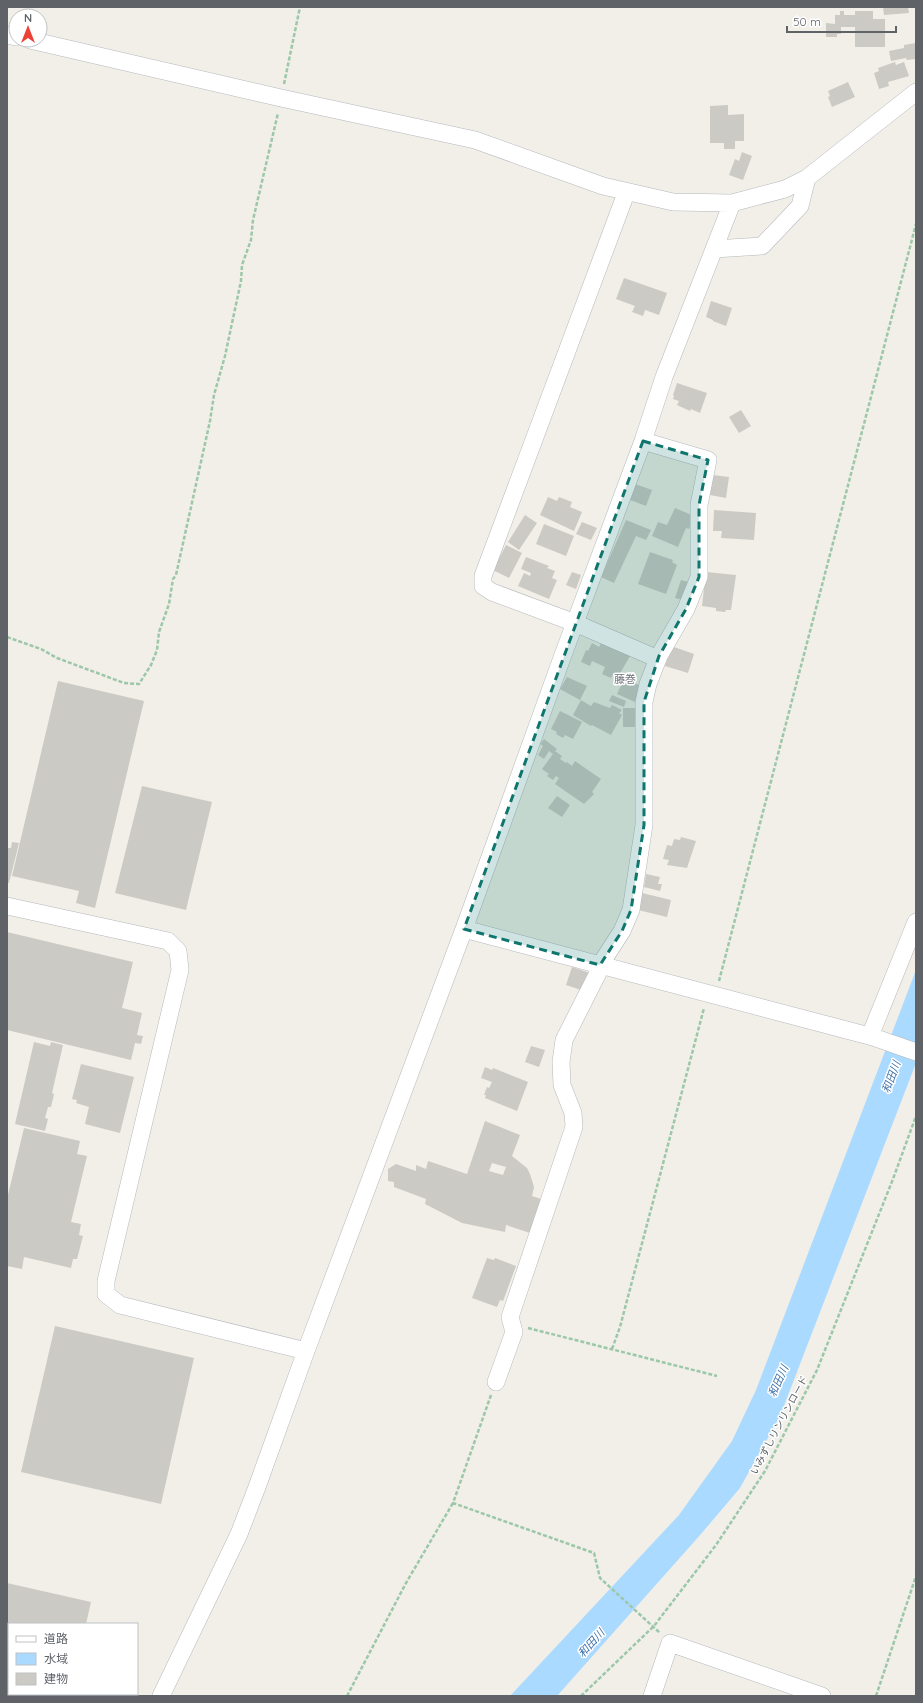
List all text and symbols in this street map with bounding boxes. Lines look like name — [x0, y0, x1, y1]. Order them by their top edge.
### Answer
north arrow — [8, 8, 48, 48]
scale bar — [787, 8, 896, 34]
text: N — [24, 11, 32, 25]
text: 50 m — [793, 14, 821, 29]
district label: 藤巻 — [614, 672, 636, 686]
water label: 和田川 — [879, 1058, 904, 1095]
water label: 和田川 — [765, 1362, 792, 1399]
street label: いみずしリンリンロード — [747, 1373, 811, 1477]
legend — [8, 1623, 138, 1695]
water label: 和田川 — [575, 1625, 608, 1660]
text: 道路 — [44, 1631, 68, 1646]
text: 水域 — [44, 1651, 68, 1666]
text: 建物 — [44, 1671, 68, 1686]

